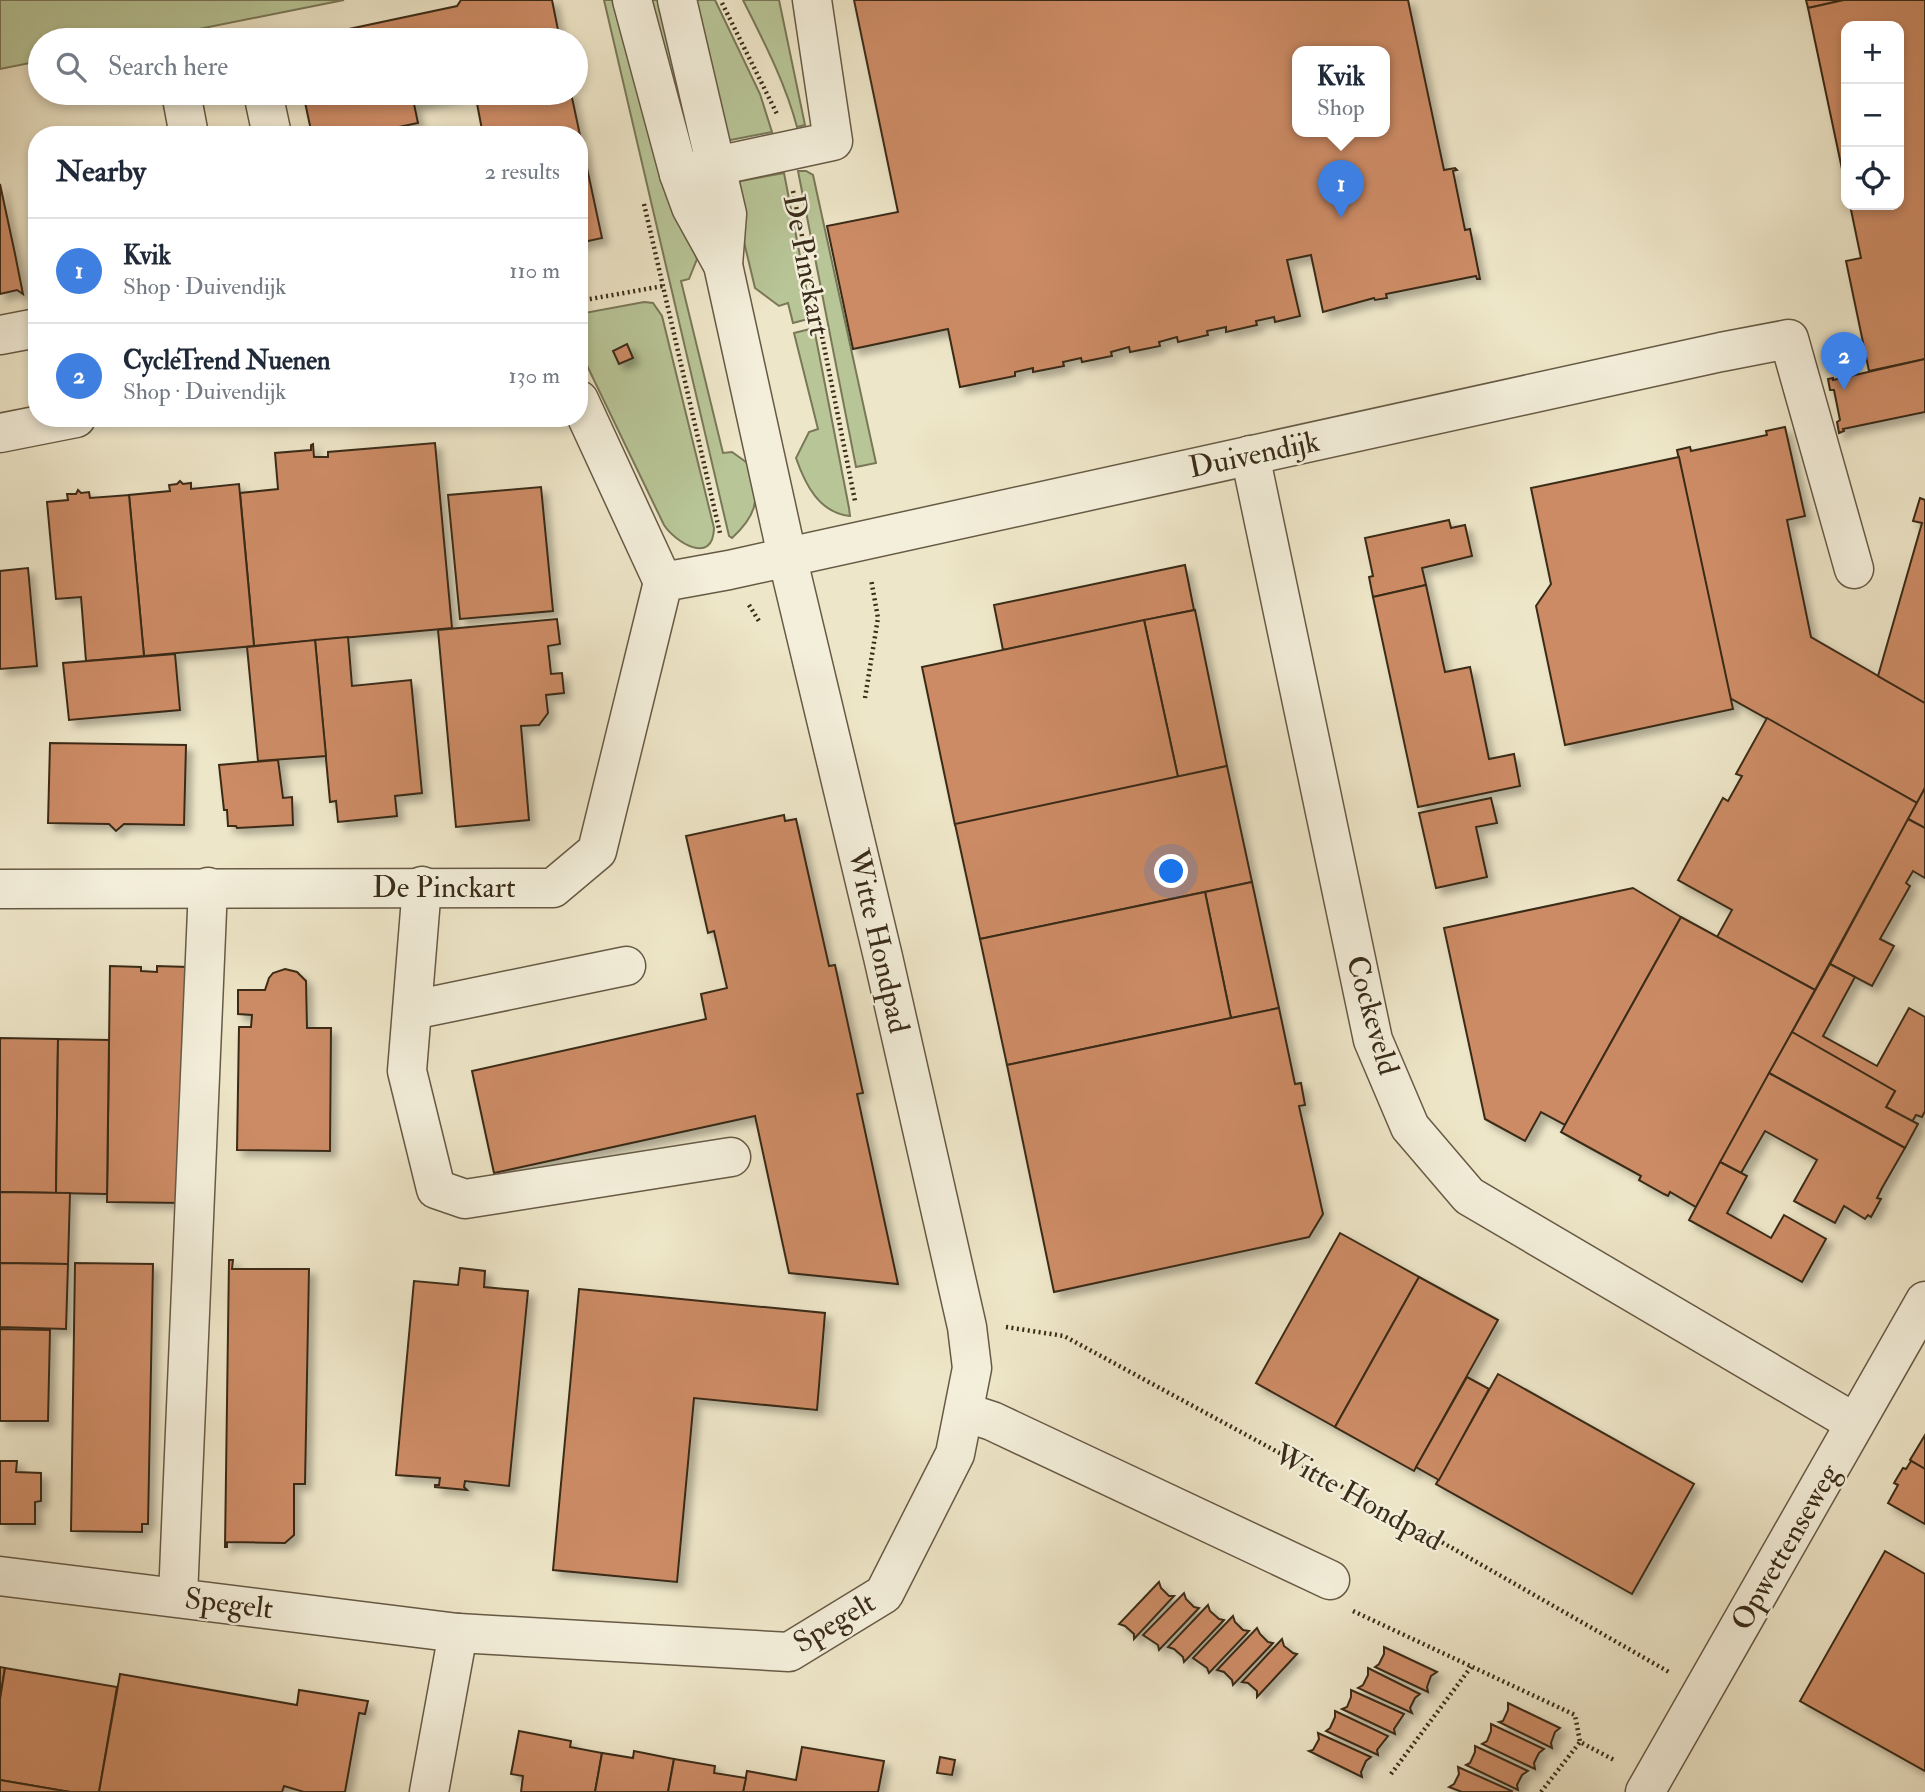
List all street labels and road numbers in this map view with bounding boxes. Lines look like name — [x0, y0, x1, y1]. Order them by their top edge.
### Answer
street label: De Pinckart — [775, 191, 838, 339]
street label: Duivendijk — [1186, 423, 1323, 486]
street label: Witte Hondpad — [839, 845, 918, 1037]
street label: De Pinckart — [372, 869, 516, 906]
street label: Cockeveld — [1338, 951, 1407, 1079]
street label: Witte Hondpad — [1267, 1435, 1450, 1559]
street label: Opwettenseweg — [1723, 1456, 1849, 1637]
street label: Spegelt — [183, 1580, 276, 1627]
street label: Spegelt — [787, 1584, 882, 1661]

